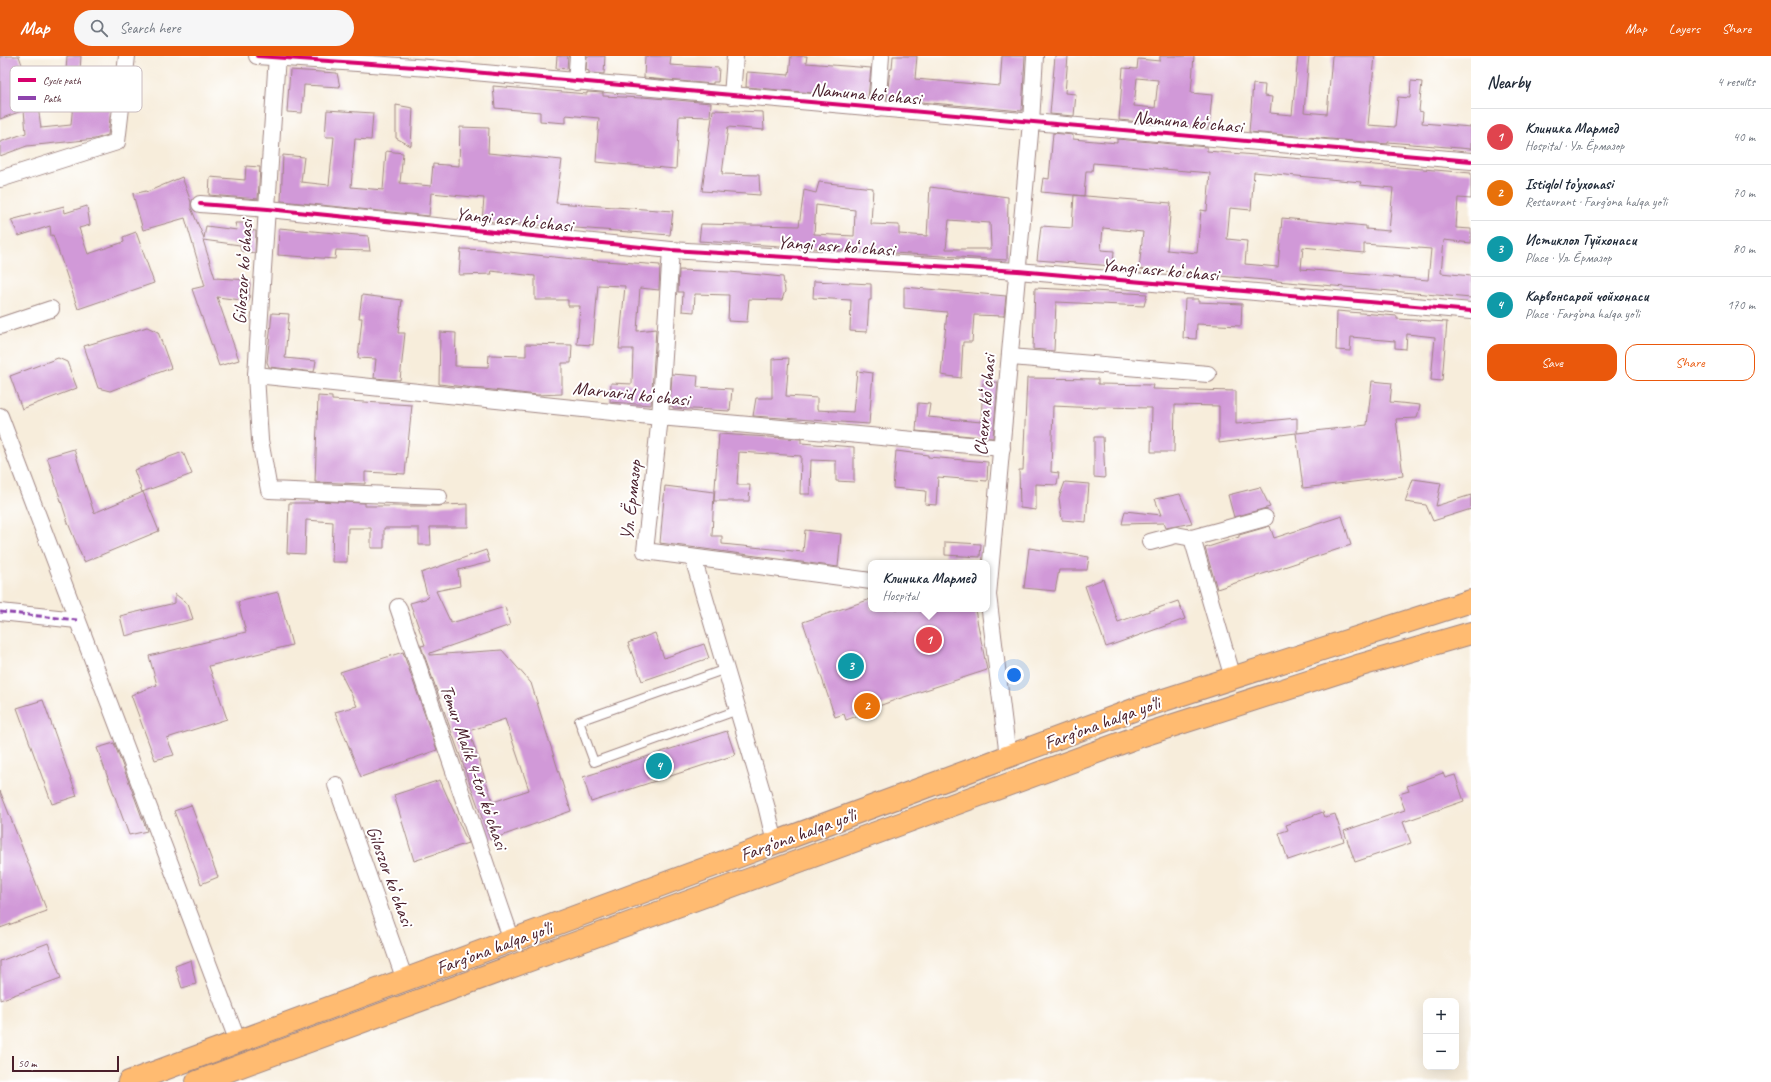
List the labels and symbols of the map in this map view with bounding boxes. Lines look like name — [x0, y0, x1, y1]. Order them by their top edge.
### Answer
legend — [10, 66, 142, 112]
text: Cycle path — [43, 73, 82, 87]
street label: Namuna koʻchasi — [810, 77, 924, 111]
text: Path — [43, 91, 62, 105]
street label: Namuna koʻchasi — [1132, 105, 1246, 139]
street label: Yangi asr koʻchasi — [454, 202, 576, 238]
street label: Giloszor koʻchasi — [227, 216, 259, 325]
street label: Yangi asr koʻchasi — [777, 230, 898, 262]
street label: Yangi asr koʻchasi — [1101, 253, 1222, 287]
street label: Chexra koʻchasi — [969, 351, 1002, 456]
street label: Marvarid koʻchasi — [572, 376, 693, 412]
street label: Ул. Ёрмазор — [615, 458, 647, 541]
pin: 1 — [916, 625, 942, 655]
pin: 3 — [838, 651, 864, 681]
your location — [1004, 665, 1024, 685]
street label: Temur Malik 4-tor koʻchasi — [435, 681, 514, 855]
street label: Farg‘ona halqa yo‘li — [1041, 690, 1165, 755]
pin: 2 — [854, 691, 880, 721]
pin: 4 — [646, 751, 672, 781]
street label: Farg‘ona halqa yo‘li — [737, 802, 861, 867]
street label: Giloszor koʻchasi — [361, 823, 420, 932]
street label: Farg‘ona halqa yo‘li — [433, 915, 557, 980]
scale bar — [12, 1054, 119, 1073]

